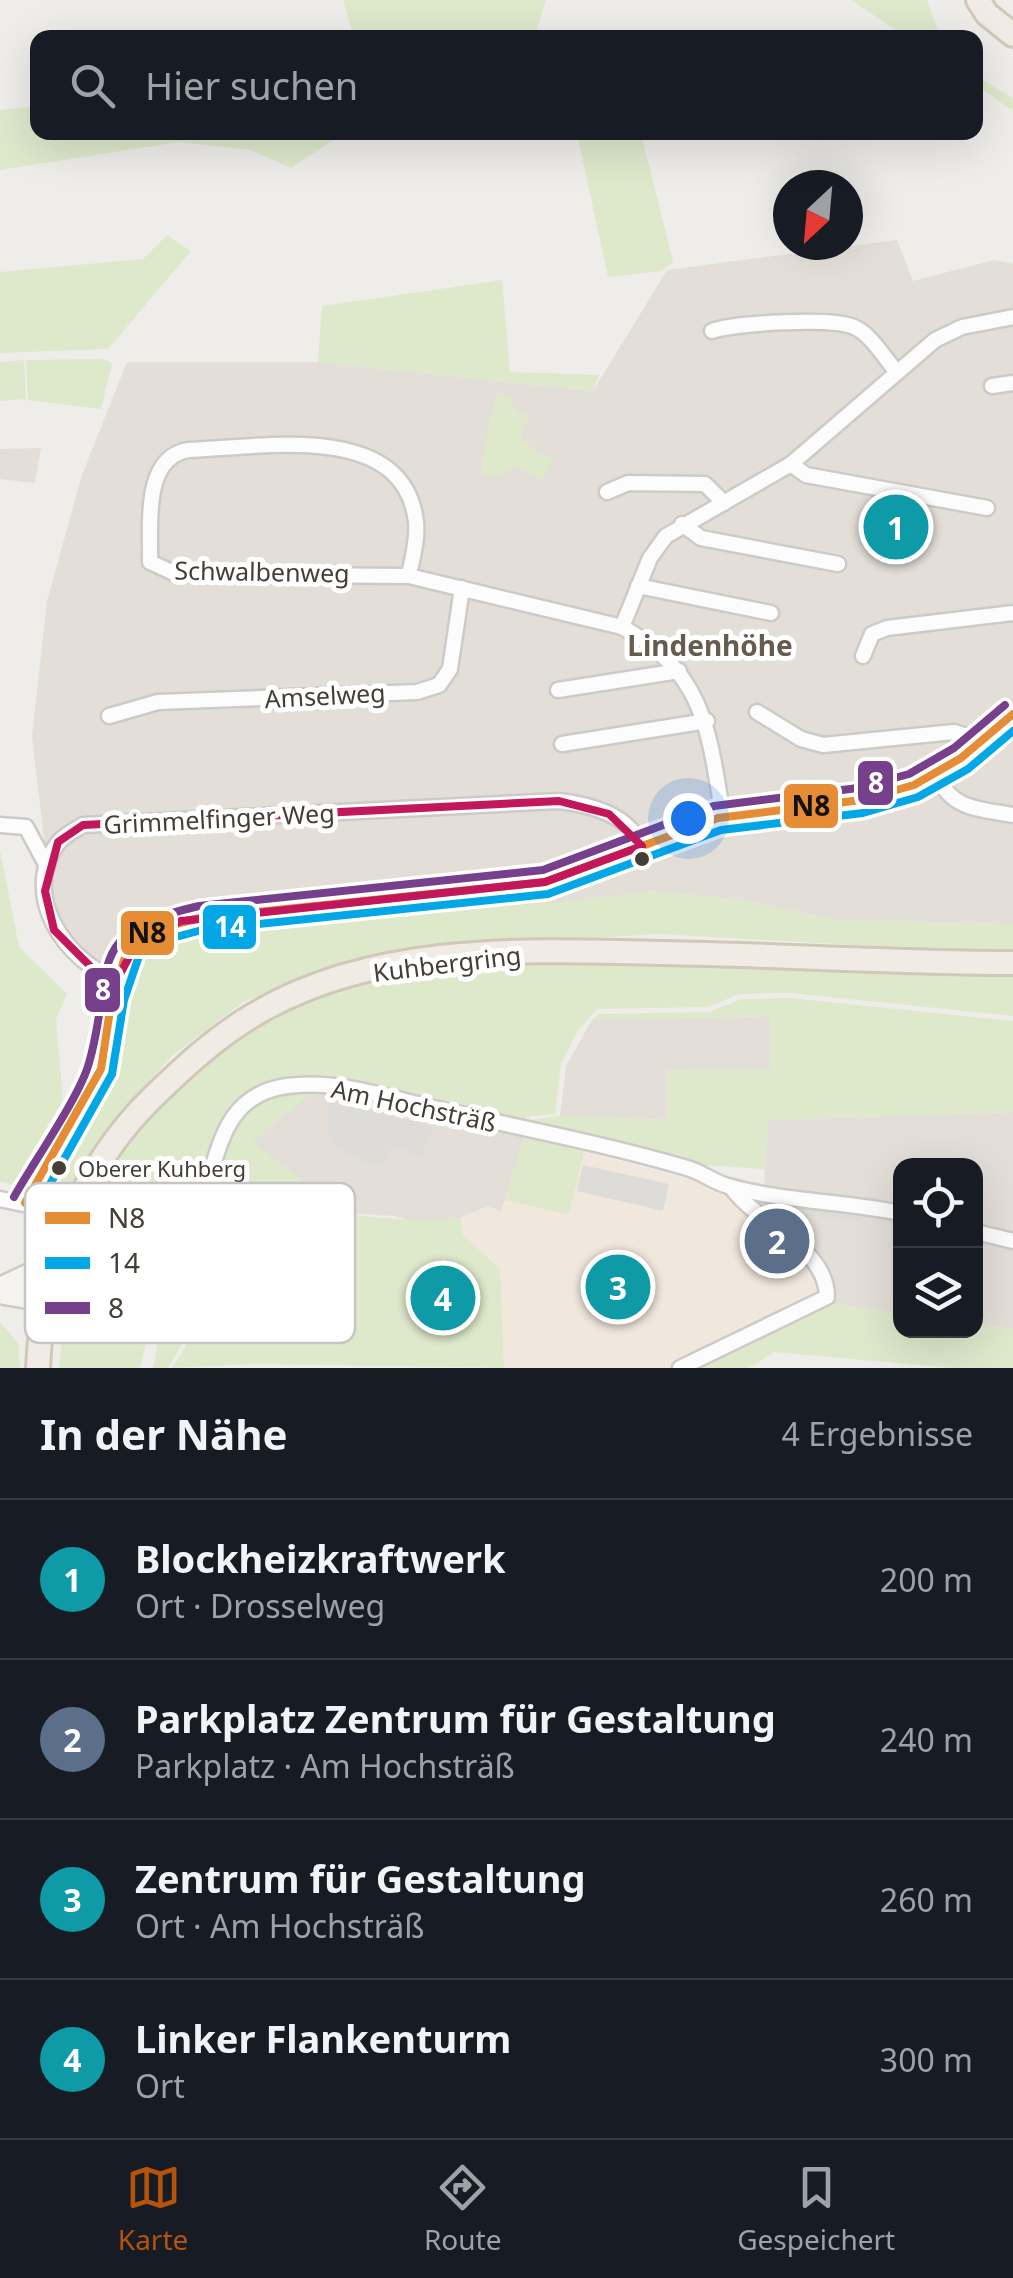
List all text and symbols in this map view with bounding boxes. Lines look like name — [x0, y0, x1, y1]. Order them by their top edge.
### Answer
search box — [30, 30, 983, 140]
icon: search — [65, 58, 120, 113]
text: Hier suchen — [145, 59, 358, 111]
north arrow — [773, 170, 863, 260]
pin: 1 — [864, 490, 928, 564]
street label: Schwalbenweg — [174, 552, 350, 590]
district label: Lindenhöhe — [627, 626, 793, 664]
street label: Amselweg — [264, 675, 386, 715]
line badge: 8 — [856, 759, 895, 807]
text: 8 — [868, 763, 884, 801]
line badge: N8 — [782, 782, 840, 830]
text: N8 — [792, 786, 830, 824]
your location — [663, 793, 714, 844]
street label: Grimmelfinger Weg — [103, 795, 335, 841]
unlabelled marker — [632, 849, 652, 869]
line badge: 14 — [201, 903, 258, 951]
text: 14 — [214, 907, 246, 945]
line badge: N8 — [119, 909, 176, 957]
text: N8 — [128, 913, 166, 951]
street label: Kuhbergring — [371, 937, 523, 989]
line badge: 8 — [83, 966, 122, 1014]
text: 8 — [95, 970, 111, 1008]
street label: Am Hochsträß — [329, 1071, 499, 1139]
place label: Oberer Kuhberg — [78, 1153, 246, 1183]
marker: Oberer Kuhberg — [49, 1158, 69, 1178]
map controls — [893, 1158, 983, 1338]
button: locate — [893, 1158, 983, 1248]
legend — [25, 1183, 355, 1343]
text: N8 — [108, 1198, 145, 1236]
pin: 2 — [744, 1204, 810, 1278]
text: 14 — [108, 1243, 140, 1281]
button: layers — [893, 1248, 983, 1338]
pin: 3 — [586, 1250, 650, 1324]
pin: 4 — [410, 1260, 476, 1336]
text: 8 — [108, 1288, 124, 1326]
text: In der Nähe — [40, 1405, 288, 1462]
text: 4 Ergebnisse — [782, 1412, 973, 1455]
text: Blockheizkraftwerk — [135, 1532, 506, 1584]
text: 1 — [63, 1558, 82, 1601]
text: 200 m — [880, 1558, 973, 1601]
text: Ort · Drosselweg — [135, 1584, 385, 1627]
text: Parkplatz Zentrum für Gestaltung — [135, 1692, 776, 1744]
text: 2 — [63, 1718, 82, 1761]
text: 240 m — [880, 1718, 973, 1761]
text: Parkplatz · Am Hochsträß — [135, 1744, 515, 1787]
text: Zentrum für Gestaltung — [135, 1852, 586, 1904]
text: 3 — [63, 1878, 82, 1921]
text: 260 m — [880, 1878, 973, 1921]
text: Ort · Am Hochsträß — [135, 1904, 424, 1947]
text: Linker Flankenturm — [135, 2012, 511, 2064]
text: 4 — [63, 2038, 82, 2081]
text: 300 m — [880, 2038, 973, 2081]
text: Ort — [135, 2064, 185, 2107]
tab: Karte — [118, 2160, 188, 2258]
tab: Route — [424, 2160, 502, 2258]
tab: Gespeichert — [737, 2160, 895, 2258]

